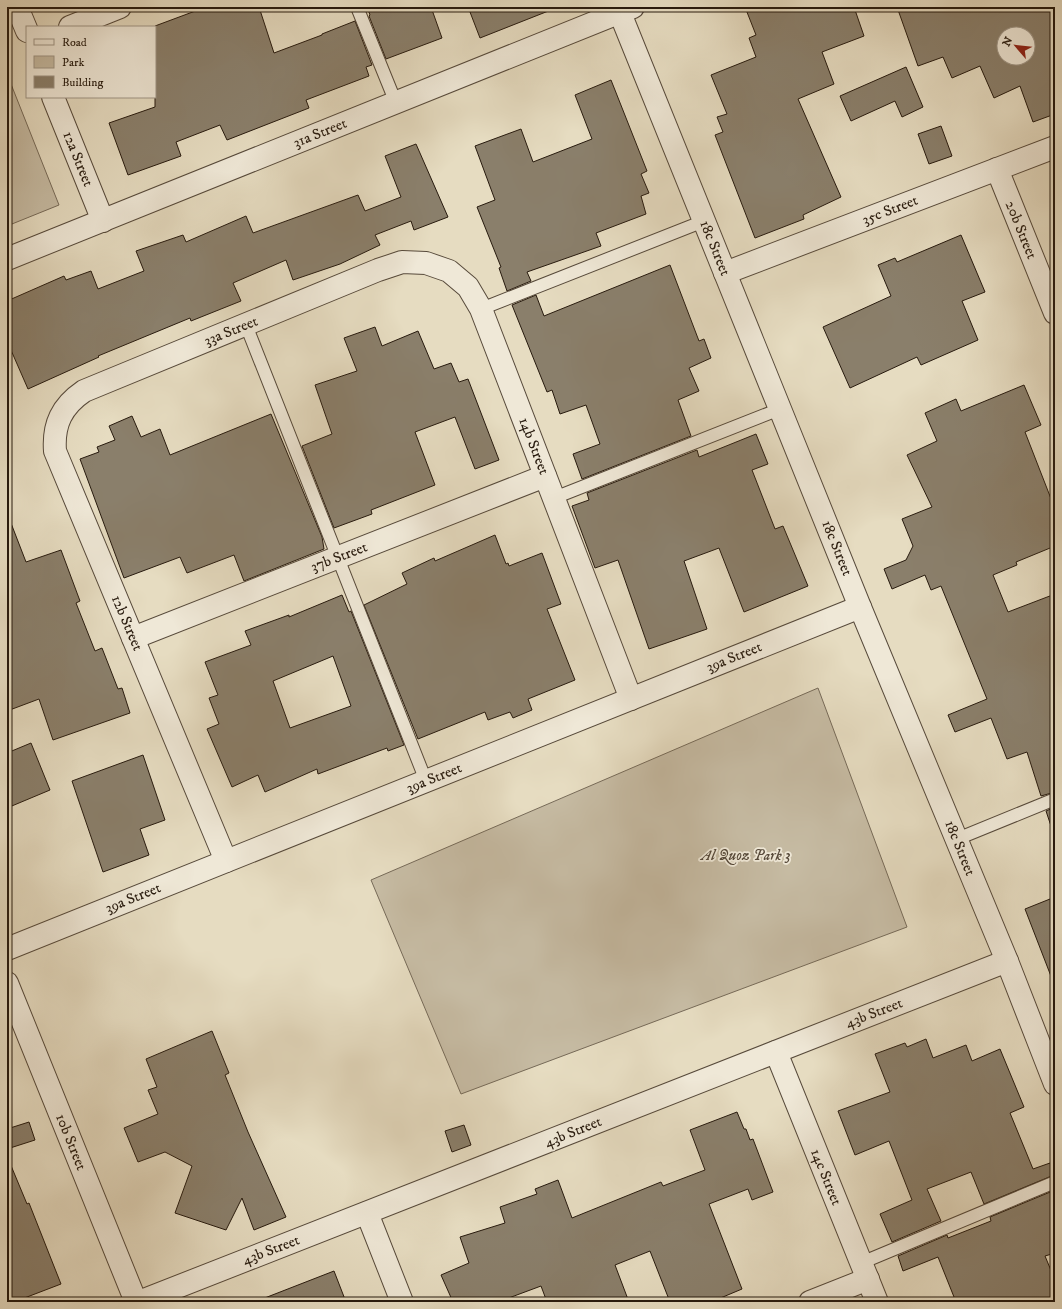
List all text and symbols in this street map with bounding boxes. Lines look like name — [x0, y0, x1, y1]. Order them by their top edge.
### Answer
legend — [26, 26, 156, 98]
north arrow — [996, 26, 1036, 66]
text: Road — [62, 35, 87, 50]
text: N — [1000, 35, 1016, 49]
text: Park — [62, 55, 84, 70]
text: Building — [62, 75, 103, 90]
street label: 31a Street — [290, 114, 350, 152]
street label: 12a Street — [58, 129, 98, 190]
street label: 35c Street — [859, 191, 921, 229]
street label: 20b Street — [1001, 198, 1041, 262]
street label: 18c Street — [695, 217, 735, 279]
street label: 33a Street — [201, 312, 261, 350]
street label: 14b Street — [514, 415, 554, 478]
street label: 18c Street — [817, 517, 857, 579]
street label: 37b Street — [308, 537, 370, 576]
street label: 12b Street — [107, 592, 147, 654]
street label: 39a Street — [703, 637, 765, 677]
street label: 39a Street — [403, 758, 465, 798]
street label: 18c Street — [940, 817, 980, 879]
park label: Al Quoz Park 3 — [699, 846, 791, 865]
street label: 39a Street — [102, 878, 164, 918]
street label: 43b Street — [843, 993, 906, 1033]
street label: 10b Street — [51, 1111, 91, 1173]
street label: 43b Street — [542, 1112, 605, 1152]
street label: 14c Street — [806, 1146, 846, 1208]
street label: 43b Street — [240, 1230, 303, 1270]

